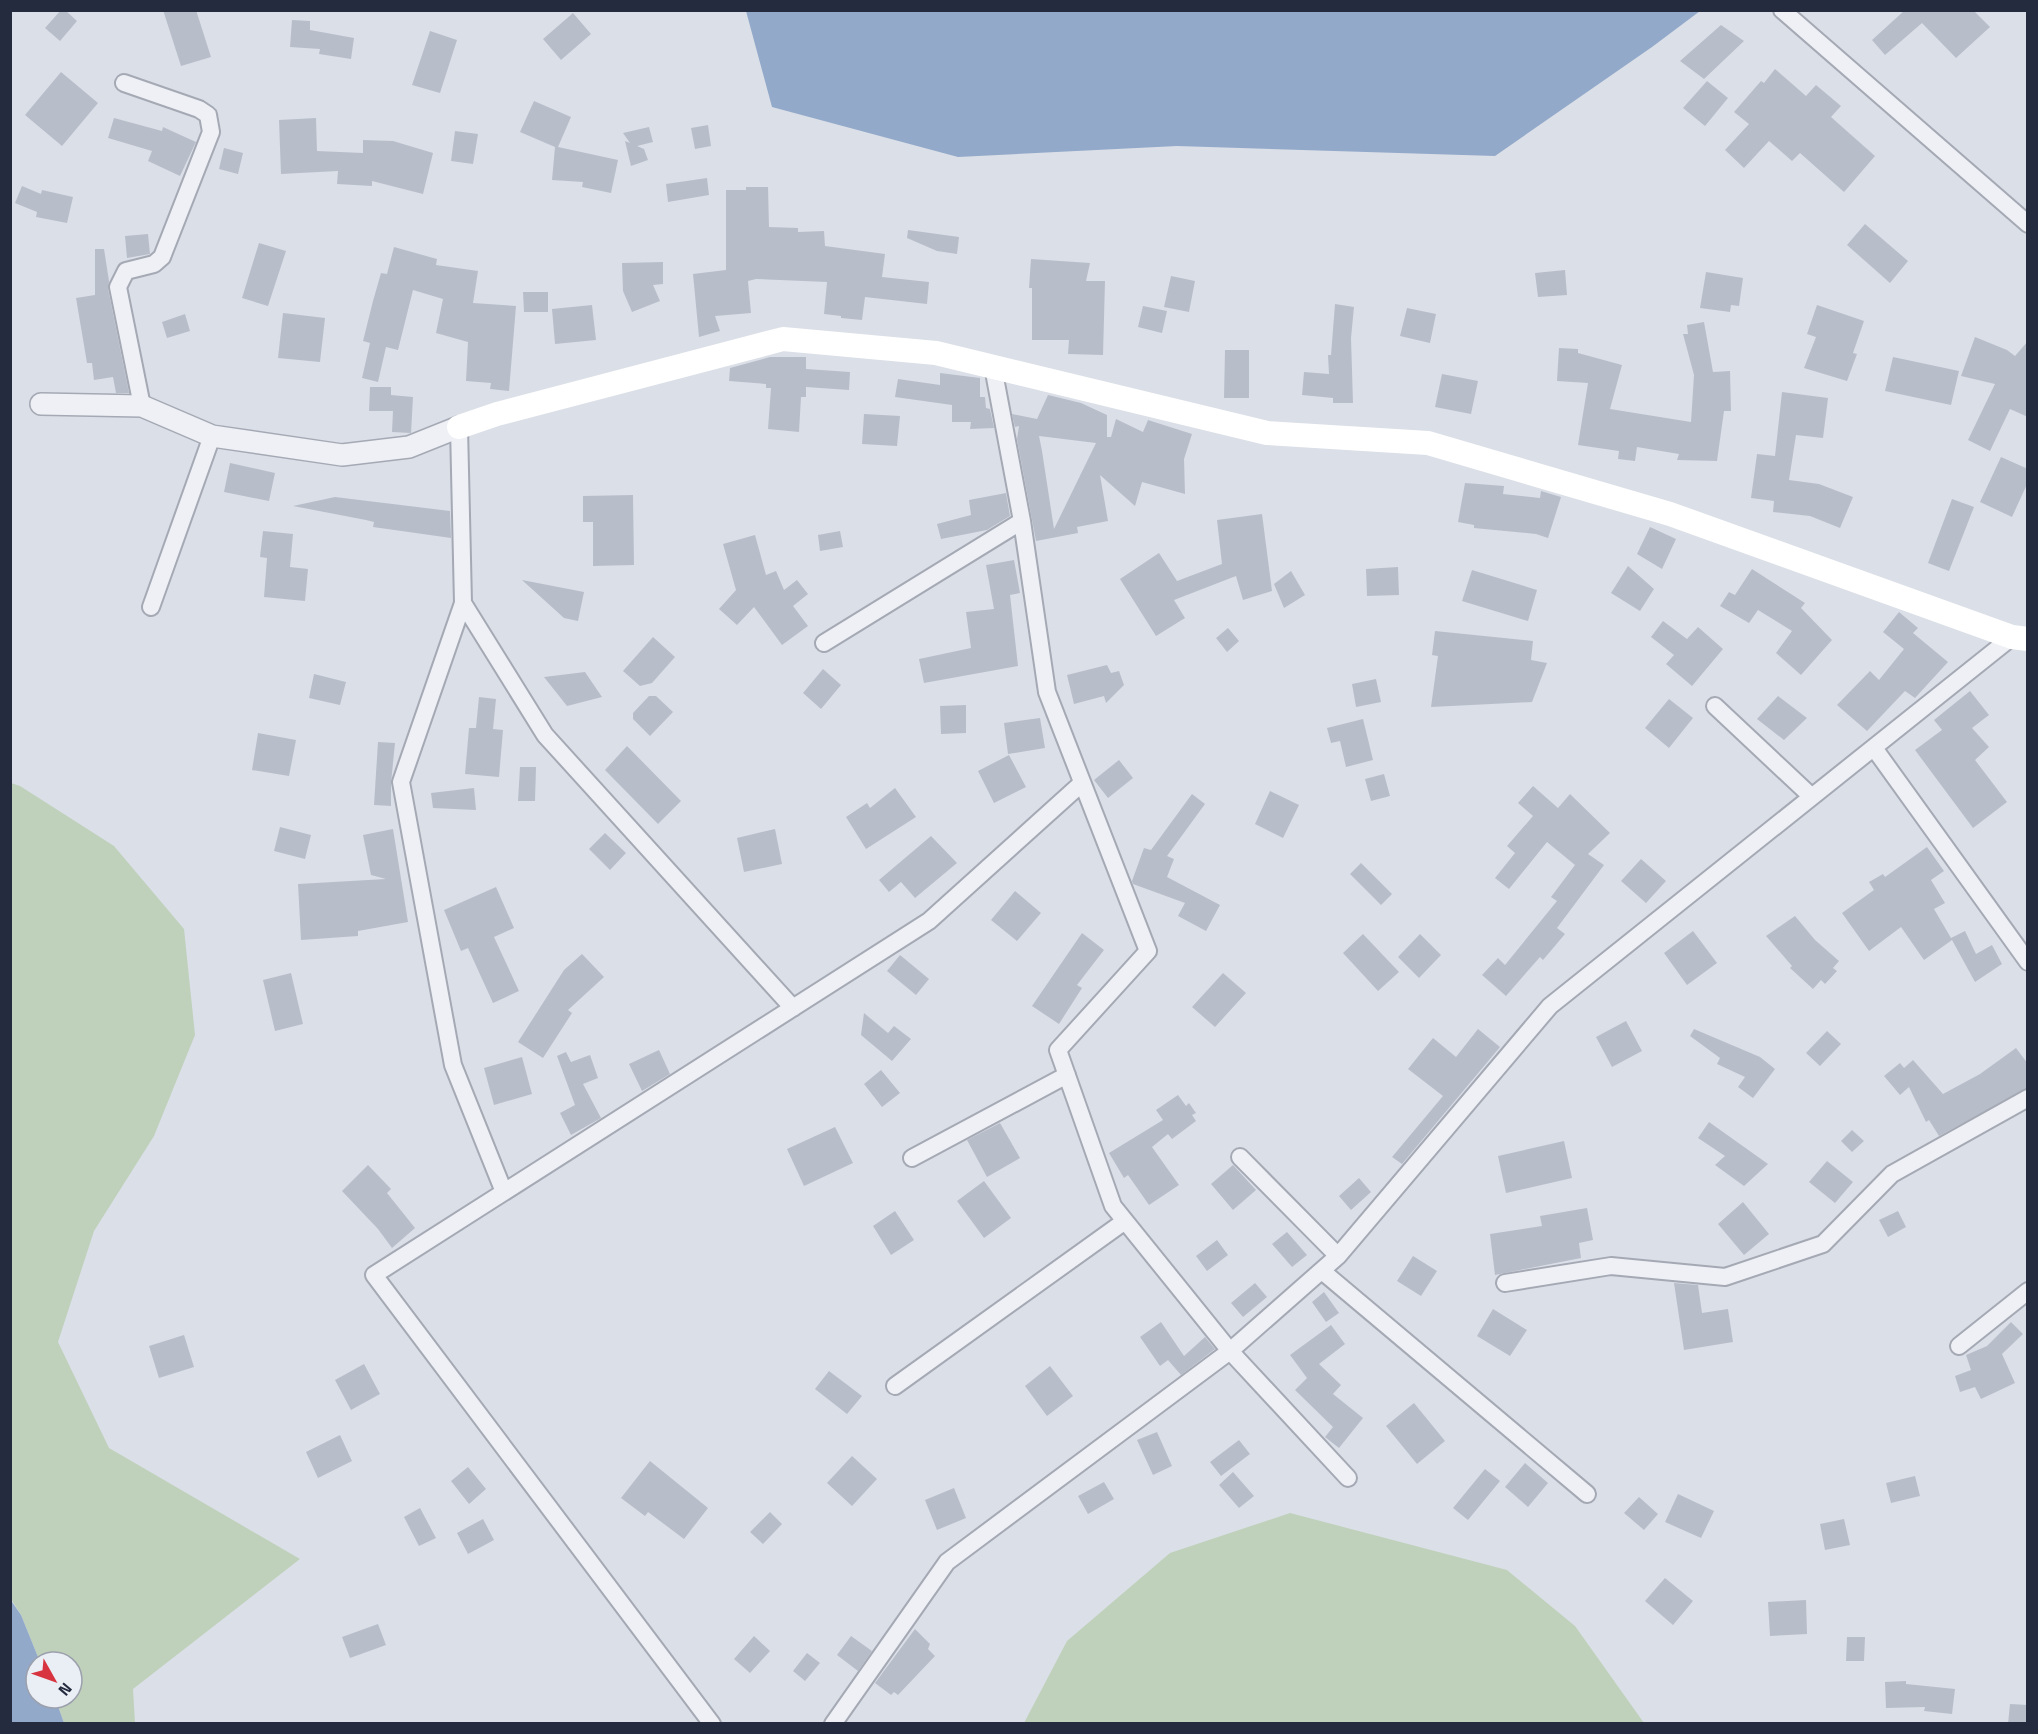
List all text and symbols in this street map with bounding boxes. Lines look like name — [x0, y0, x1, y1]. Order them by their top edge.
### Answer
north arrow — [24, 1650, 84, 1710]
text: N — [53, 1678, 78, 1702]

